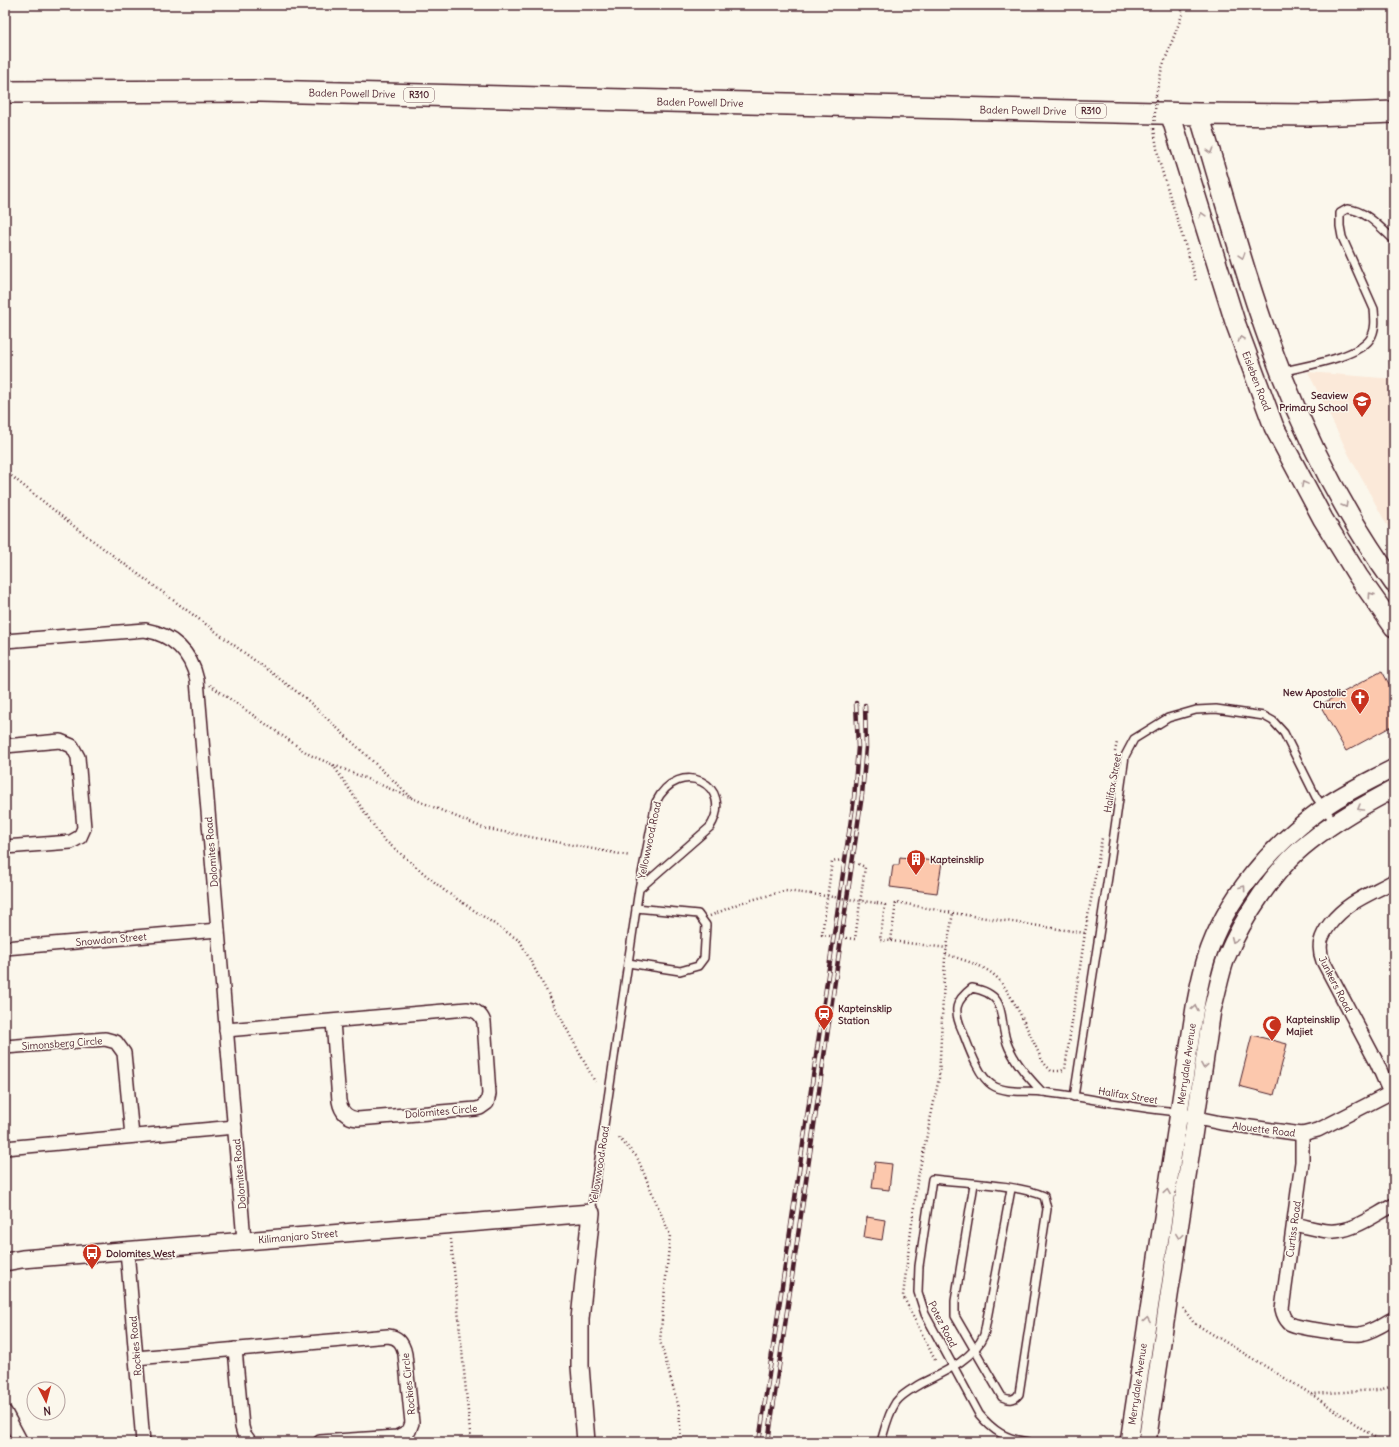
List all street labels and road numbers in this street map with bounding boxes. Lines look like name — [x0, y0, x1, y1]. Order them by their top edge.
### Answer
street label: Baden Powell Drive — [308, 86, 395, 101]
road number: R310 — [404, 88, 434, 102]
street label: Baden Powell Drive — [656, 95, 743, 110]
street label: Baden Powell Drive — [979, 103, 1066, 118]
road number: R310 — [1076, 104, 1106, 118]
street label: Eisleben Road — [1239, 350, 1274, 413]
street label: Halifax Street — [1101, 752, 1124, 814]
street label: Yellowwood Road — [635, 800, 664, 880]
street label: Dolomites Road — [202, 816, 221, 888]
street label: Snowdon Street — [75, 930, 148, 949]
street label: Junkers Road — [1316, 954, 1355, 1015]
street label: Merrydale Avenue — [1174, 1022, 1199, 1106]
street label: Simonsberg Circle — [21, 1034, 103, 1053]
street label: Halifax Street — [1097, 1084, 1159, 1107]
street label: Dolomites Circle — [404, 1102, 478, 1121]
street label: Alouette Road — [1232, 1119, 1296, 1140]
street label: Yellowwood Road — [587, 1125, 612, 1205]
street label: Dolomites Road — [230, 1138, 249, 1210]
street label: Curtiss Road — [1283, 1200, 1304, 1258]
street label: Kilimanjaro Street — [258, 1226, 339, 1246]
street label: Potez Road — [925, 1299, 960, 1350]
street label: Rockies Road — [126, 1315, 145, 1376]
street label: Merrydale Avenue — [1125, 1342, 1150, 1426]
street label: Rockies Circle — [399, 1352, 418, 1416]

